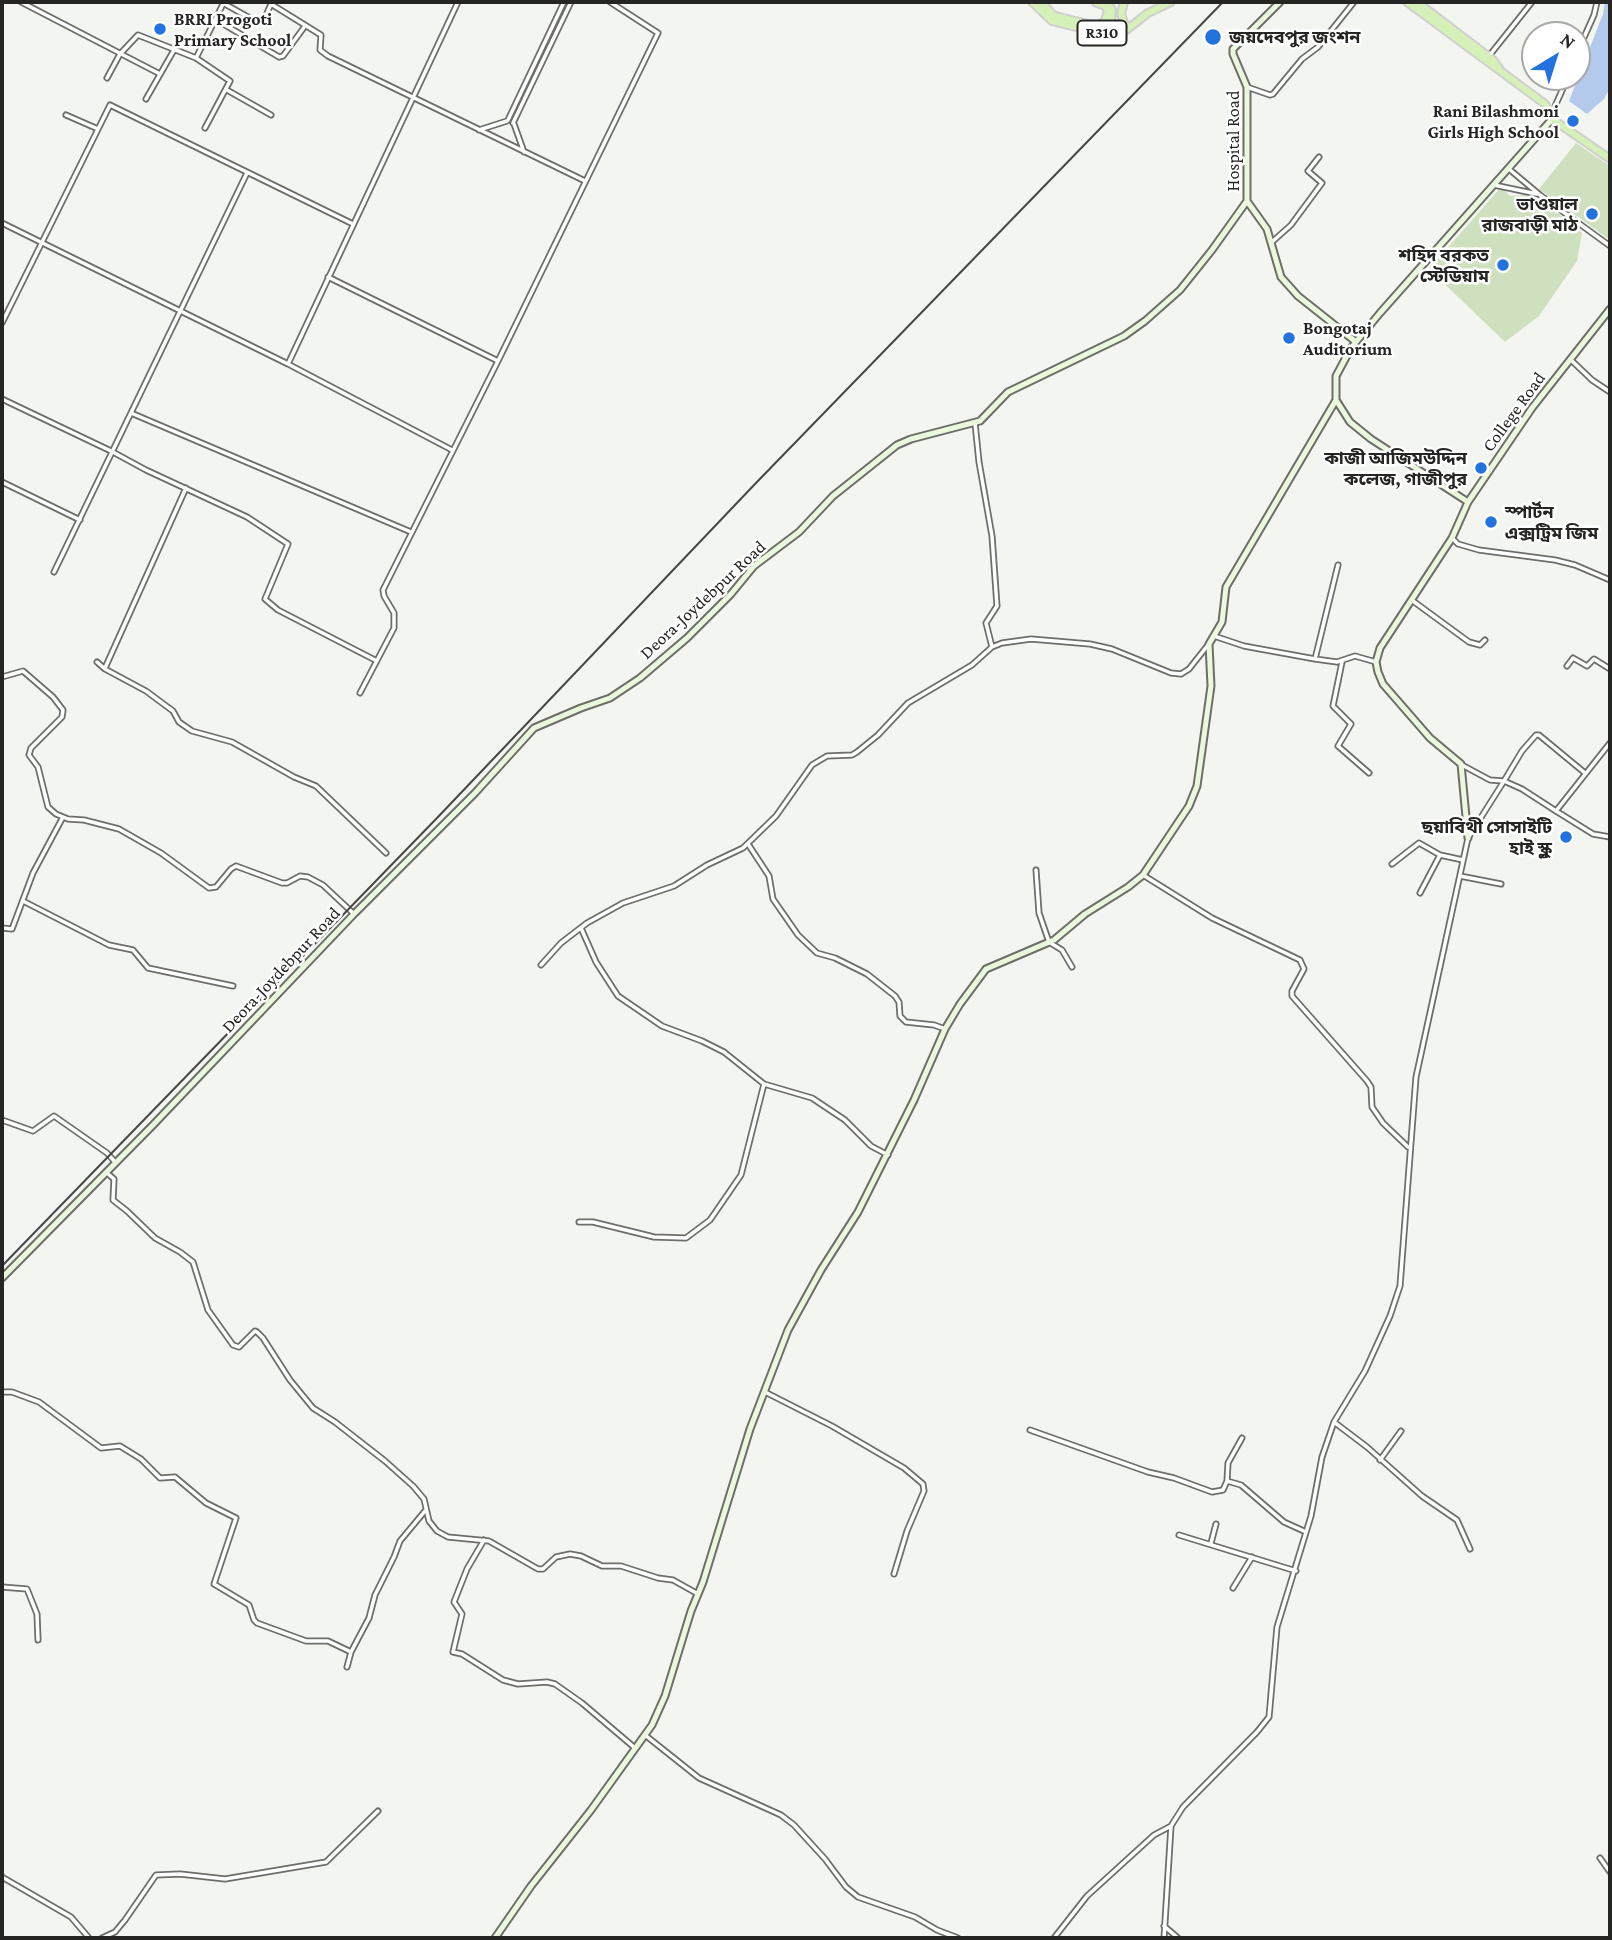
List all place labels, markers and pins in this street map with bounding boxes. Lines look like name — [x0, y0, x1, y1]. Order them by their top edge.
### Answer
place label: BRRI Progoti Primary School — [174, 8, 291, 50]
marker: BRRI Progoti Primary School — [152, 21, 168, 37]
place label: জয়দেবপুর জংশন — [1229, 26, 1361, 48]
marker: জয়দেবপুর জংশন — [1203, 27, 1223, 47]
place label: Rani Bilashmoni Girls High School — [1427, 100, 1559, 142]
marker: Rani Bilashmoni Girls High School — [1565, 113, 1581, 129]
place label: ভাওয়াল রাজবাড়ী মাঠ — [1482, 193, 1578, 235]
marker: ভাওয়াল রাজবাড়ী মাঠ — [1584, 206, 1600, 222]
place label: শহিদ বরকত স্টেডিয়াম — [1399, 244, 1489, 286]
marker: শহিদ বরকত স্টেডিয়াম — [1495, 257, 1511, 273]
place label: Bongotaj Auditorium — [1303, 317, 1392, 360]
marker: Bongotaj Auditorium — [1281, 330, 1297, 346]
place label: কাজী আজিমউদ্দিন কলেজ, গাজীপুর — [1324, 447, 1467, 490]
marker: কাজী আজিমউদ্দিন কলেজ, গাজীপুর — [1473, 460, 1489, 476]
place label: স্পার্টন এক্সট্রিম জিম — [1505, 501, 1598, 544]
marker: স্পার্টন এক্সট্রিম জিম — [1483, 514, 1499, 530]
place label: ছয়াবিথী সোসাইটি হাই স্কুল — [1421, 816, 1552, 858]
marker: ছয়াবিথী সোসাইটি হাই স্কুল — [1558, 829, 1574, 845]

